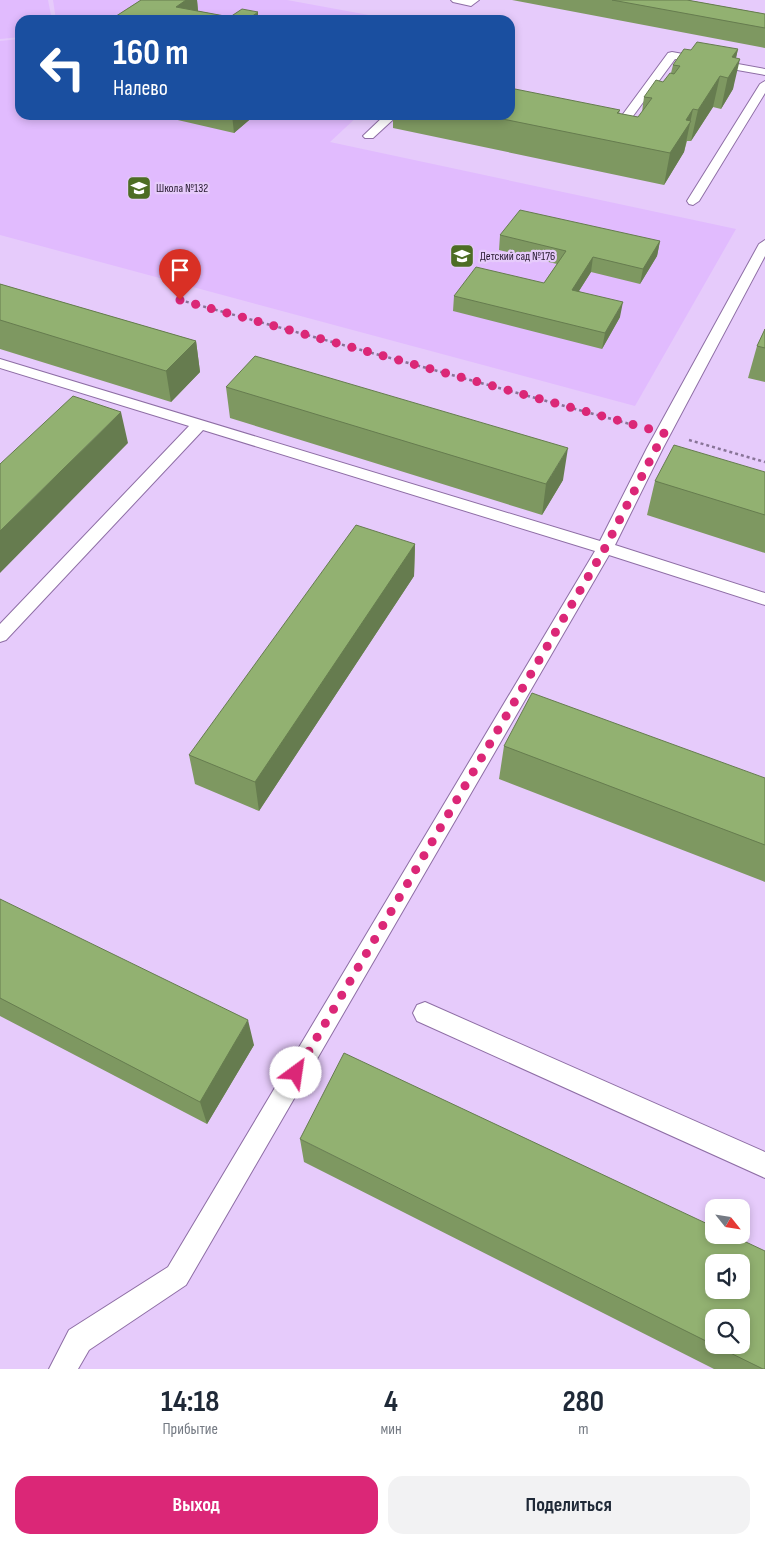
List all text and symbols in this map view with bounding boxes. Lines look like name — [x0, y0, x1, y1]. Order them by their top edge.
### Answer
text: 160 m — [113, 32, 189, 75]
icon: left — [30, 35, 95, 100]
text: Налево — [113, 75, 168, 102]
school or university icon: Школа №132 — [126, 175, 152, 201]
place label: Школа №132 — [156, 181, 208, 196]
school or university icon: Детский сад №176 — [449, 243, 475, 269]
pin — [159, 249, 201, 300]
place label: Детский сад №176 — [480, 249, 555, 264]
icon: arrive — [166, 256, 194, 284]
position arrow — [269, 1046, 321, 1098]
north arrow — [705, 1199, 750, 1244]
map controls — [705, 1199, 750, 1354]
button: sound — [705, 1254, 750, 1299]
button: search — [705, 1309, 750, 1354]
text: 14:18 — [161, 1384, 219, 1420]
text: 4 — [384, 1384, 398, 1420]
text: 280 — [562, 1384, 604, 1420]
text: Прибытие — [162, 1420, 218, 1439]
text: мин — [380, 1420, 402, 1439]
text: m — [578, 1420, 588, 1439]
button: Выход — [15, 1476, 378, 1534]
button: Поделиться — [388, 1476, 750, 1534]

